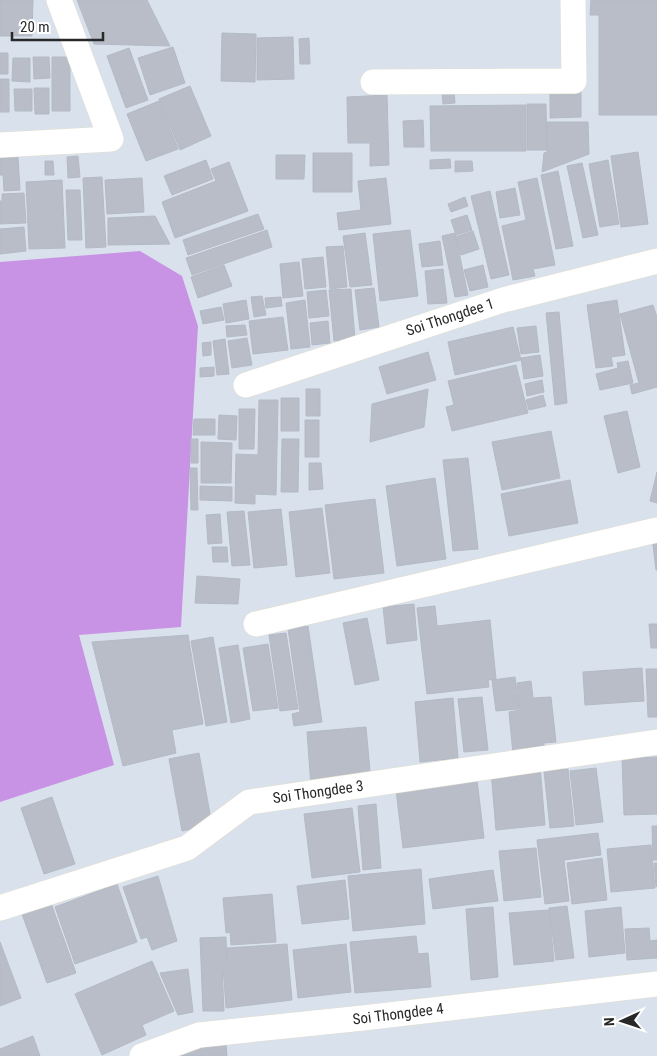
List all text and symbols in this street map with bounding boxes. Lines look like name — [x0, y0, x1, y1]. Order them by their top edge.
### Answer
scale bar — [12, 10, 104, 42]
text: 20 m — [20, 18, 50, 36]
street label: Soi Thongdee 1 — [404, 294, 496, 340]
street label: Soi Thongdee 3 — [271, 777, 365, 807]
north arrow — [597, 996, 647, 1046]
street label: Soi Thongdee 4 — [351, 999, 445, 1029]
text: N — [601, 1017, 617, 1026]

